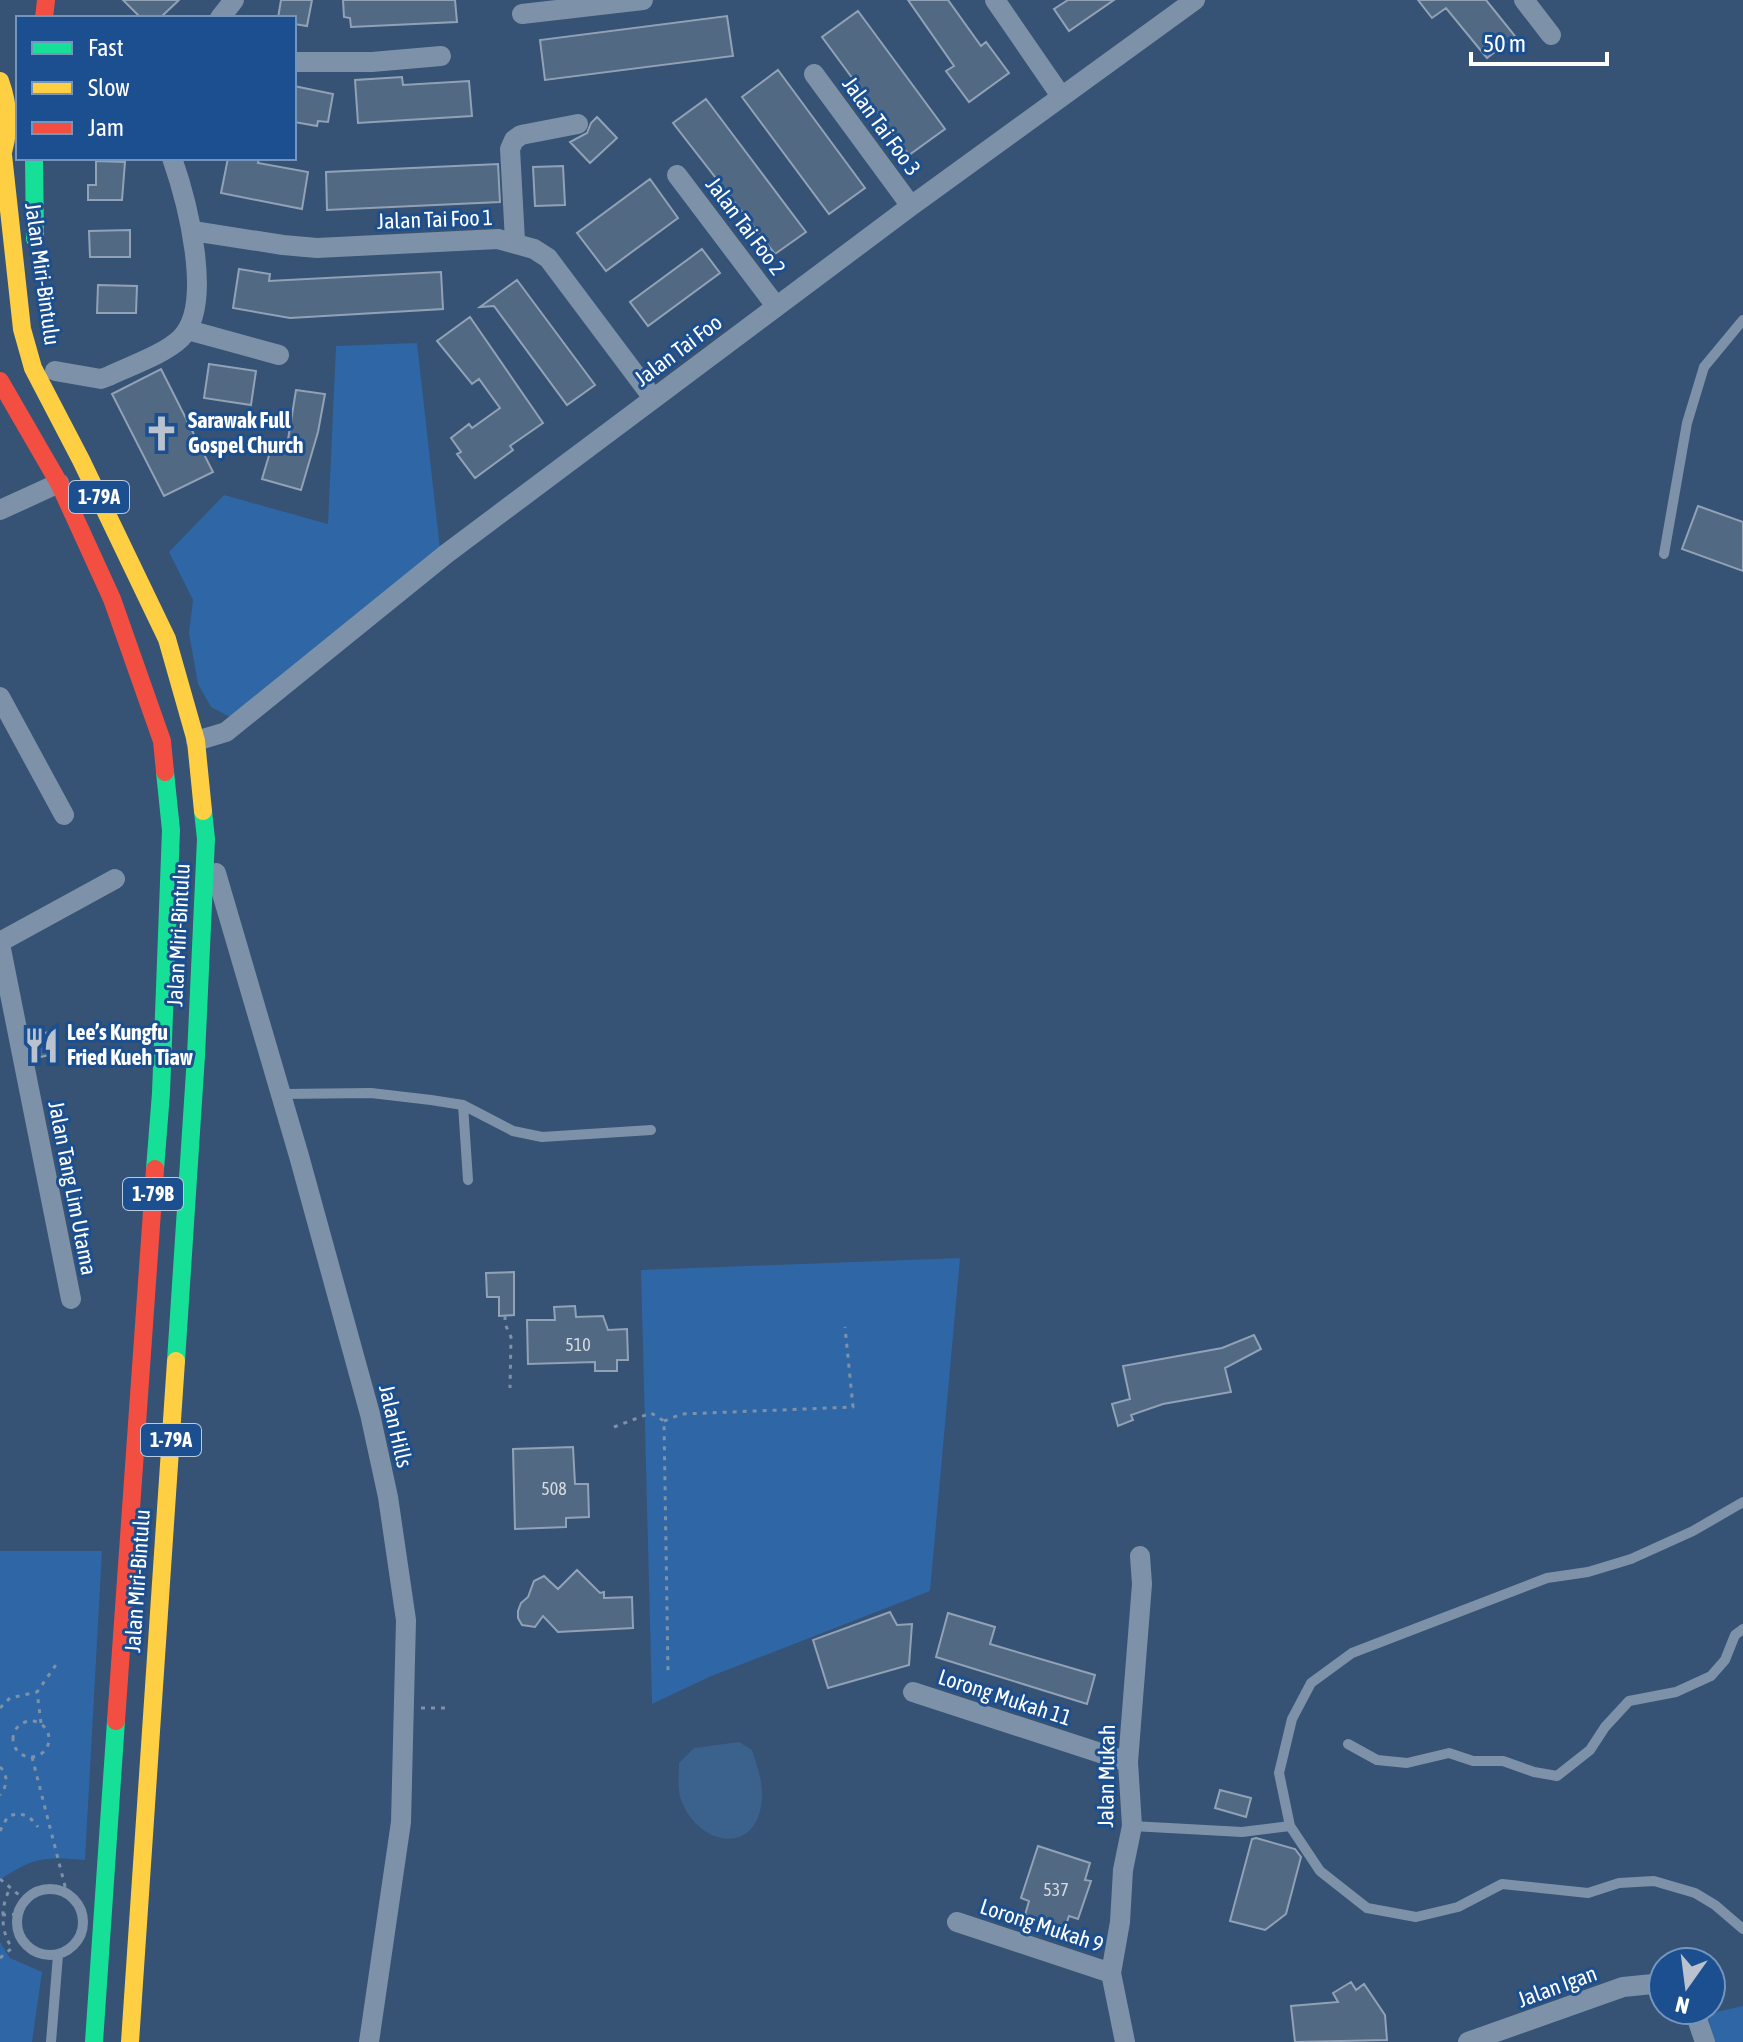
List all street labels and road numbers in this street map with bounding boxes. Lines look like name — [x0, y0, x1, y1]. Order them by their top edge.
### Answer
street label: Jalan Tai Foo 3 — [837, 71, 927, 181]
street label: Jalan Tai Foo 2 — [701, 172, 791, 280]
street label: Jalan Miri-Bintulu — [20, 201, 66, 347]
street label: Jalan Tai Foo 1 — [377, 204, 493, 234]
street label: Jalan Tai Foo — [629, 309, 727, 391]
road number: 1-79A — [69, 481, 129, 513]
street label: Jalan Miri-Bintulu — [161, 863, 195, 1007]
street label: Jalan Tang Lim Utama — [43, 1099, 103, 1277]
road number: 1-79B — [123, 1178, 183, 1210]
street label: Jalan Hills — [374, 1382, 418, 1470]
road number: 1-79A — [141, 1424, 201, 1456]
street label: Jalan Miri-Bintulu — [119, 1509, 155, 1653]
street label: Lorong Mukah 11 — [935, 1663, 1075, 1731]
street label: Jalan Mukah — [1092, 1724, 1120, 1828]
street label: Lorong Mukah 9 — [977, 1893, 1107, 1957]
street label: Jalan Igan — [1514, 1960, 1600, 2012]

